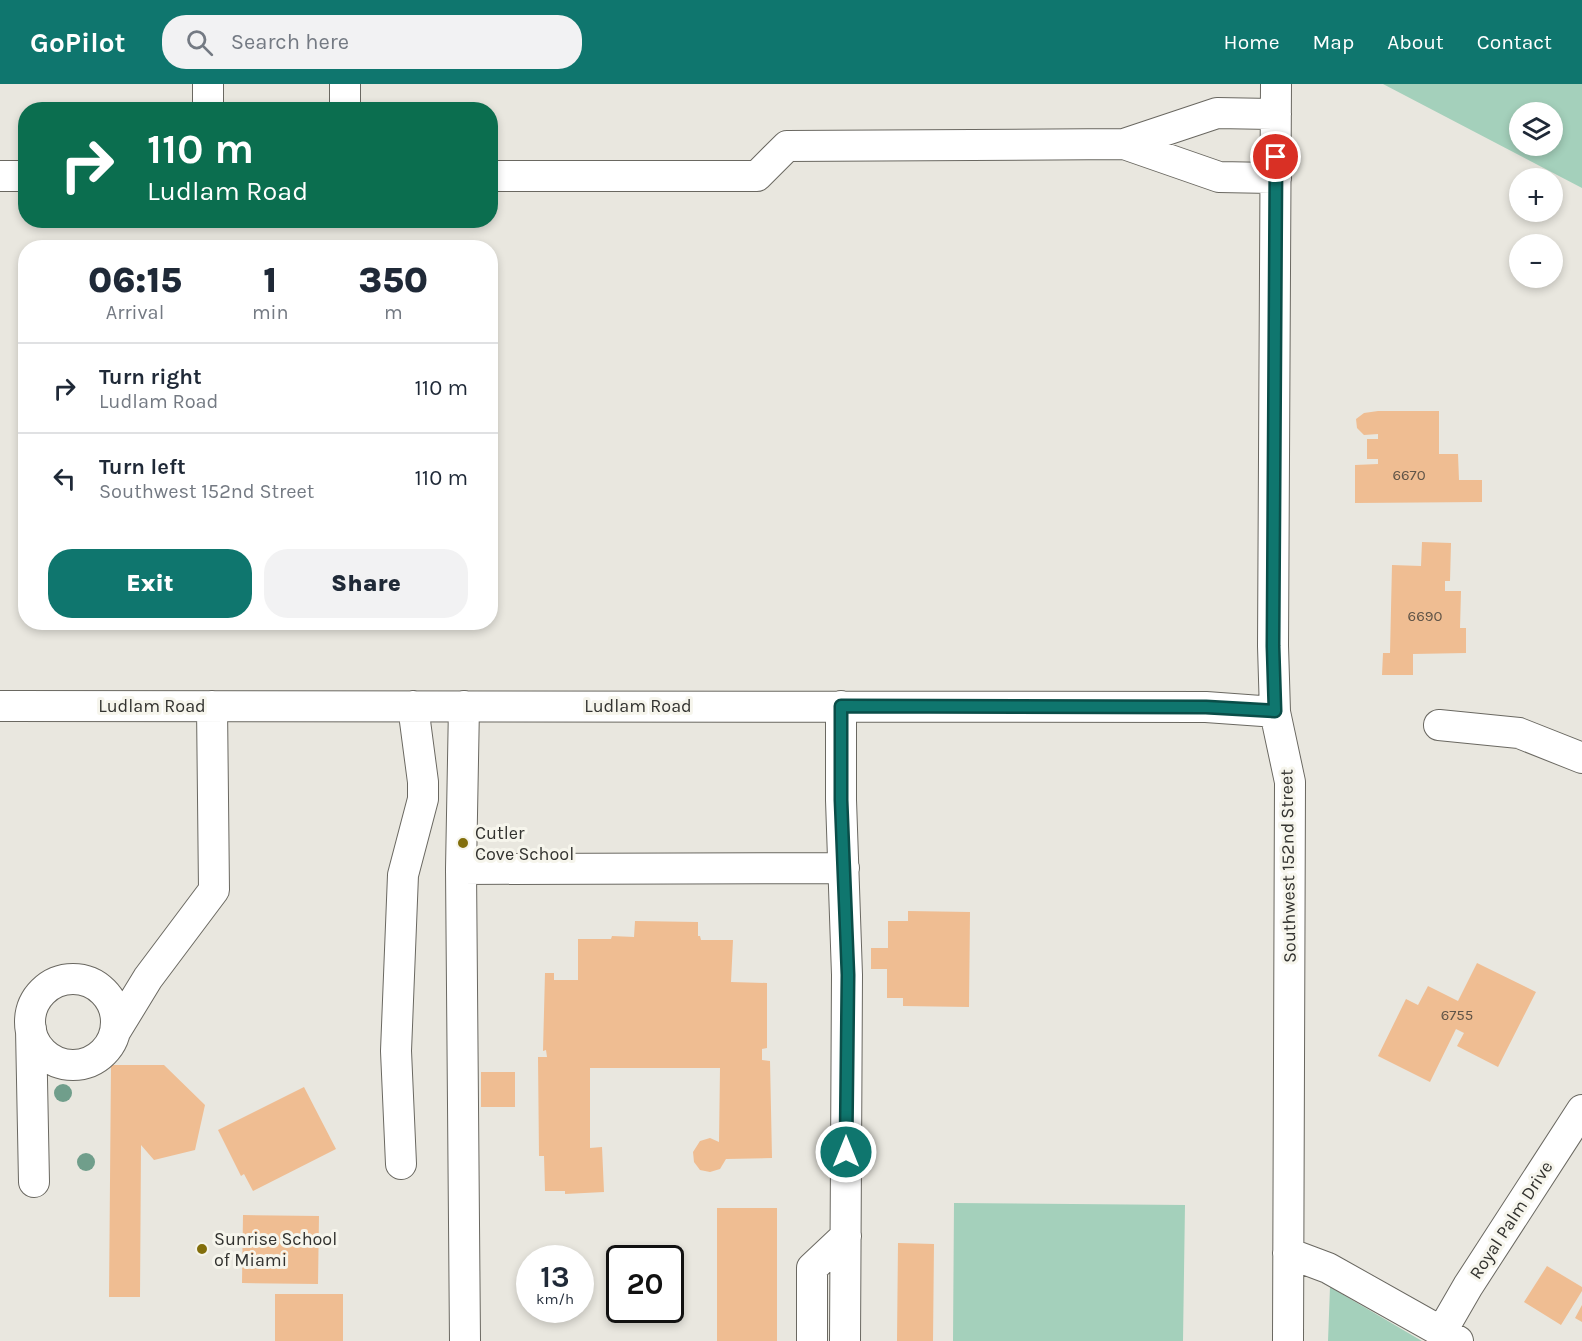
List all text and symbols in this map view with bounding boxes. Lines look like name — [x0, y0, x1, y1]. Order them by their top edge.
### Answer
search box — [162, 15, 582, 69]
text: GoPilot — [30, 26, 126, 59]
icon: search — [183, 26, 216, 59]
text: Search here — [231, 29, 349, 55]
text: Home — [1224, 30, 1280, 54]
text: Map — [1313, 30, 1354, 54]
text: About — [1387, 30, 1444, 54]
text: Contact — [1477, 30, 1552, 54]
map controls — [1509, 102, 1563, 288]
button: layers — [1509, 102, 1563, 156]
text: 110 m — [147, 124, 254, 174]
icon: right — [48, 126, 126, 204]
pin — [1250, 131, 1301, 182]
icon: arrive — [1259, 140, 1292, 173]
button: + — [1509, 168, 1563, 222]
text: Ludlam Road — [147, 175, 308, 207]
button: − — [1509, 234, 1563, 288]
text: 06:15 — [88, 259, 182, 301]
text: 1 — [263, 259, 277, 301]
text: 350 — [359, 259, 428, 301]
text: Arrival — [106, 301, 164, 324]
text: min — [252, 301, 289, 324]
text: m — [384, 301, 403, 324]
text: Turn right — [99, 364, 202, 390]
icon: right — [48, 372, 81, 405]
text: 110 m — [415, 375, 468, 401]
text: Ludlam Road — [99, 390, 218, 413]
text: Turn left — [99, 454, 186, 480]
icon: left — [48, 462, 81, 495]
text: 110 m — [415, 465, 468, 491]
house number: 6670 — [1392, 466, 1426, 484]
text: Southwest 152nd Street — [99, 480, 314, 503]
button: Exit — [48, 549, 252, 618]
button: Share — [264, 549, 468, 618]
house number: 6690 — [1408, 607, 1442, 625]
street label: Ludlam Road — [98, 695, 206, 717]
street label: Ludlam Road — [584, 695, 692, 717]
street label: Southwest 152nd Street — [1275, 769, 1301, 963]
place label: Cutler Cove School — [475, 822, 574, 865]
marker: Cutler Cove School — [456, 836, 470, 850]
house number: 6755 — [1441, 1006, 1473, 1024]
position arrow — [814, 1120, 878, 1184]
street label: Royal Palm Drive — [1465, 1157, 1557, 1283]
place label: Sunrise School of Miami — [214, 1228, 337, 1271]
marker: Sunrise School of Miami — [195, 1242, 209, 1256]
speed limit sign: 20 — [606, 1245, 684, 1323]
text: 13 — [540, 1259, 570, 1295]
text: km/h — [536, 1290, 574, 1308]

